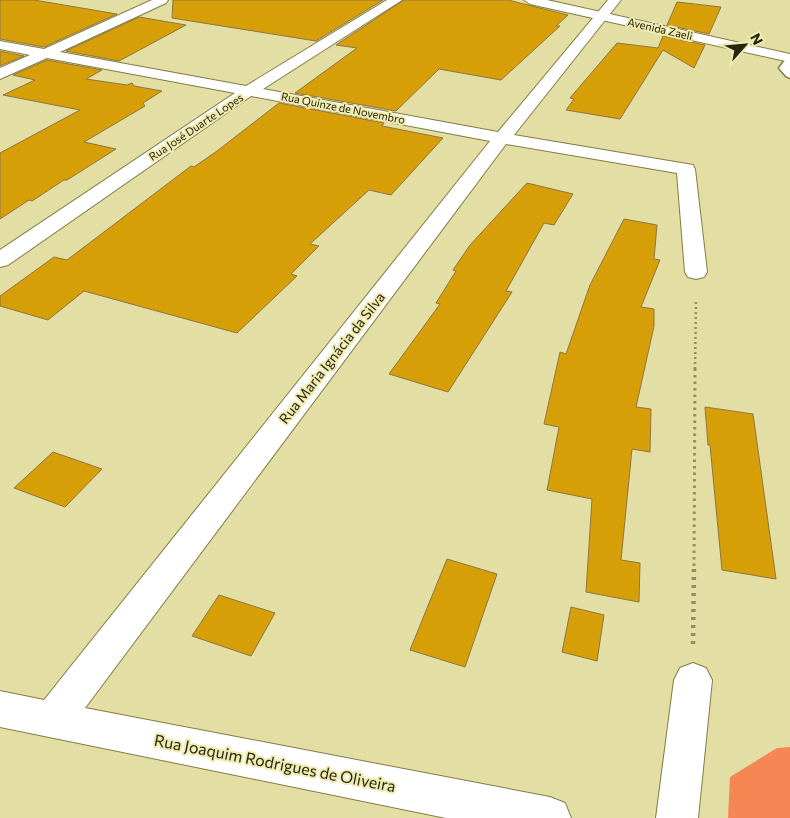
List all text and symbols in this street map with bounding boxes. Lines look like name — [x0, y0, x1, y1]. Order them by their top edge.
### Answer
street label: Avenida Zaeli — [626, 15, 694, 42]
north arrow — [720, 20, 770, 70]
text: N — [747, 30, 767, 47]
street label: Rua Quinze de Novembro — [280, 89, 407, 126]
street label: Rua José Duarte Lopes — [146, 90, 246, 164]
street label: Rua Maria Ignácia da Silva — [275, 289, 388, 427]
street label: Rua Joaquim Rodrigues de Oliveira — [153, 730, 398, 795]

